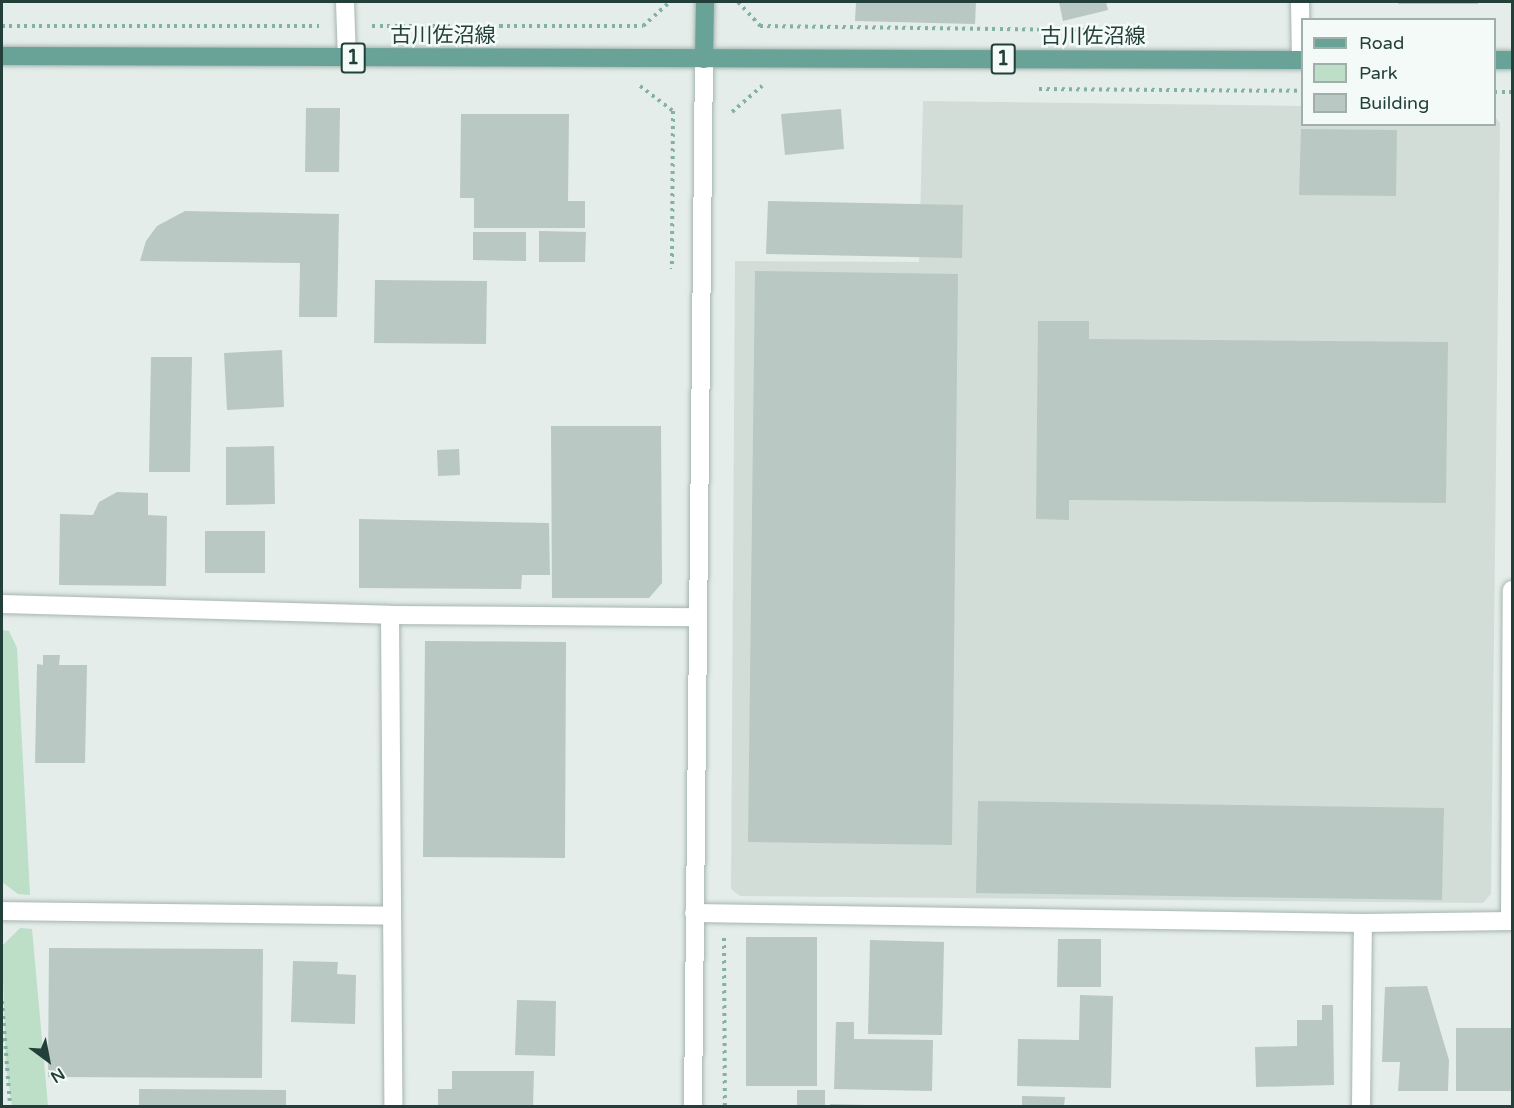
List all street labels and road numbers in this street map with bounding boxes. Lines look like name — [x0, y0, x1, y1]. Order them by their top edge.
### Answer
street label: 古川佐沼線 — [391, 23, 495, 49]
street label: 古川佐沼線 — [1041, 24, 1145, 50]
road number: 1 — [340, 41, 366, 75]
road number: 1 — [990, 42, 1016, 76]

